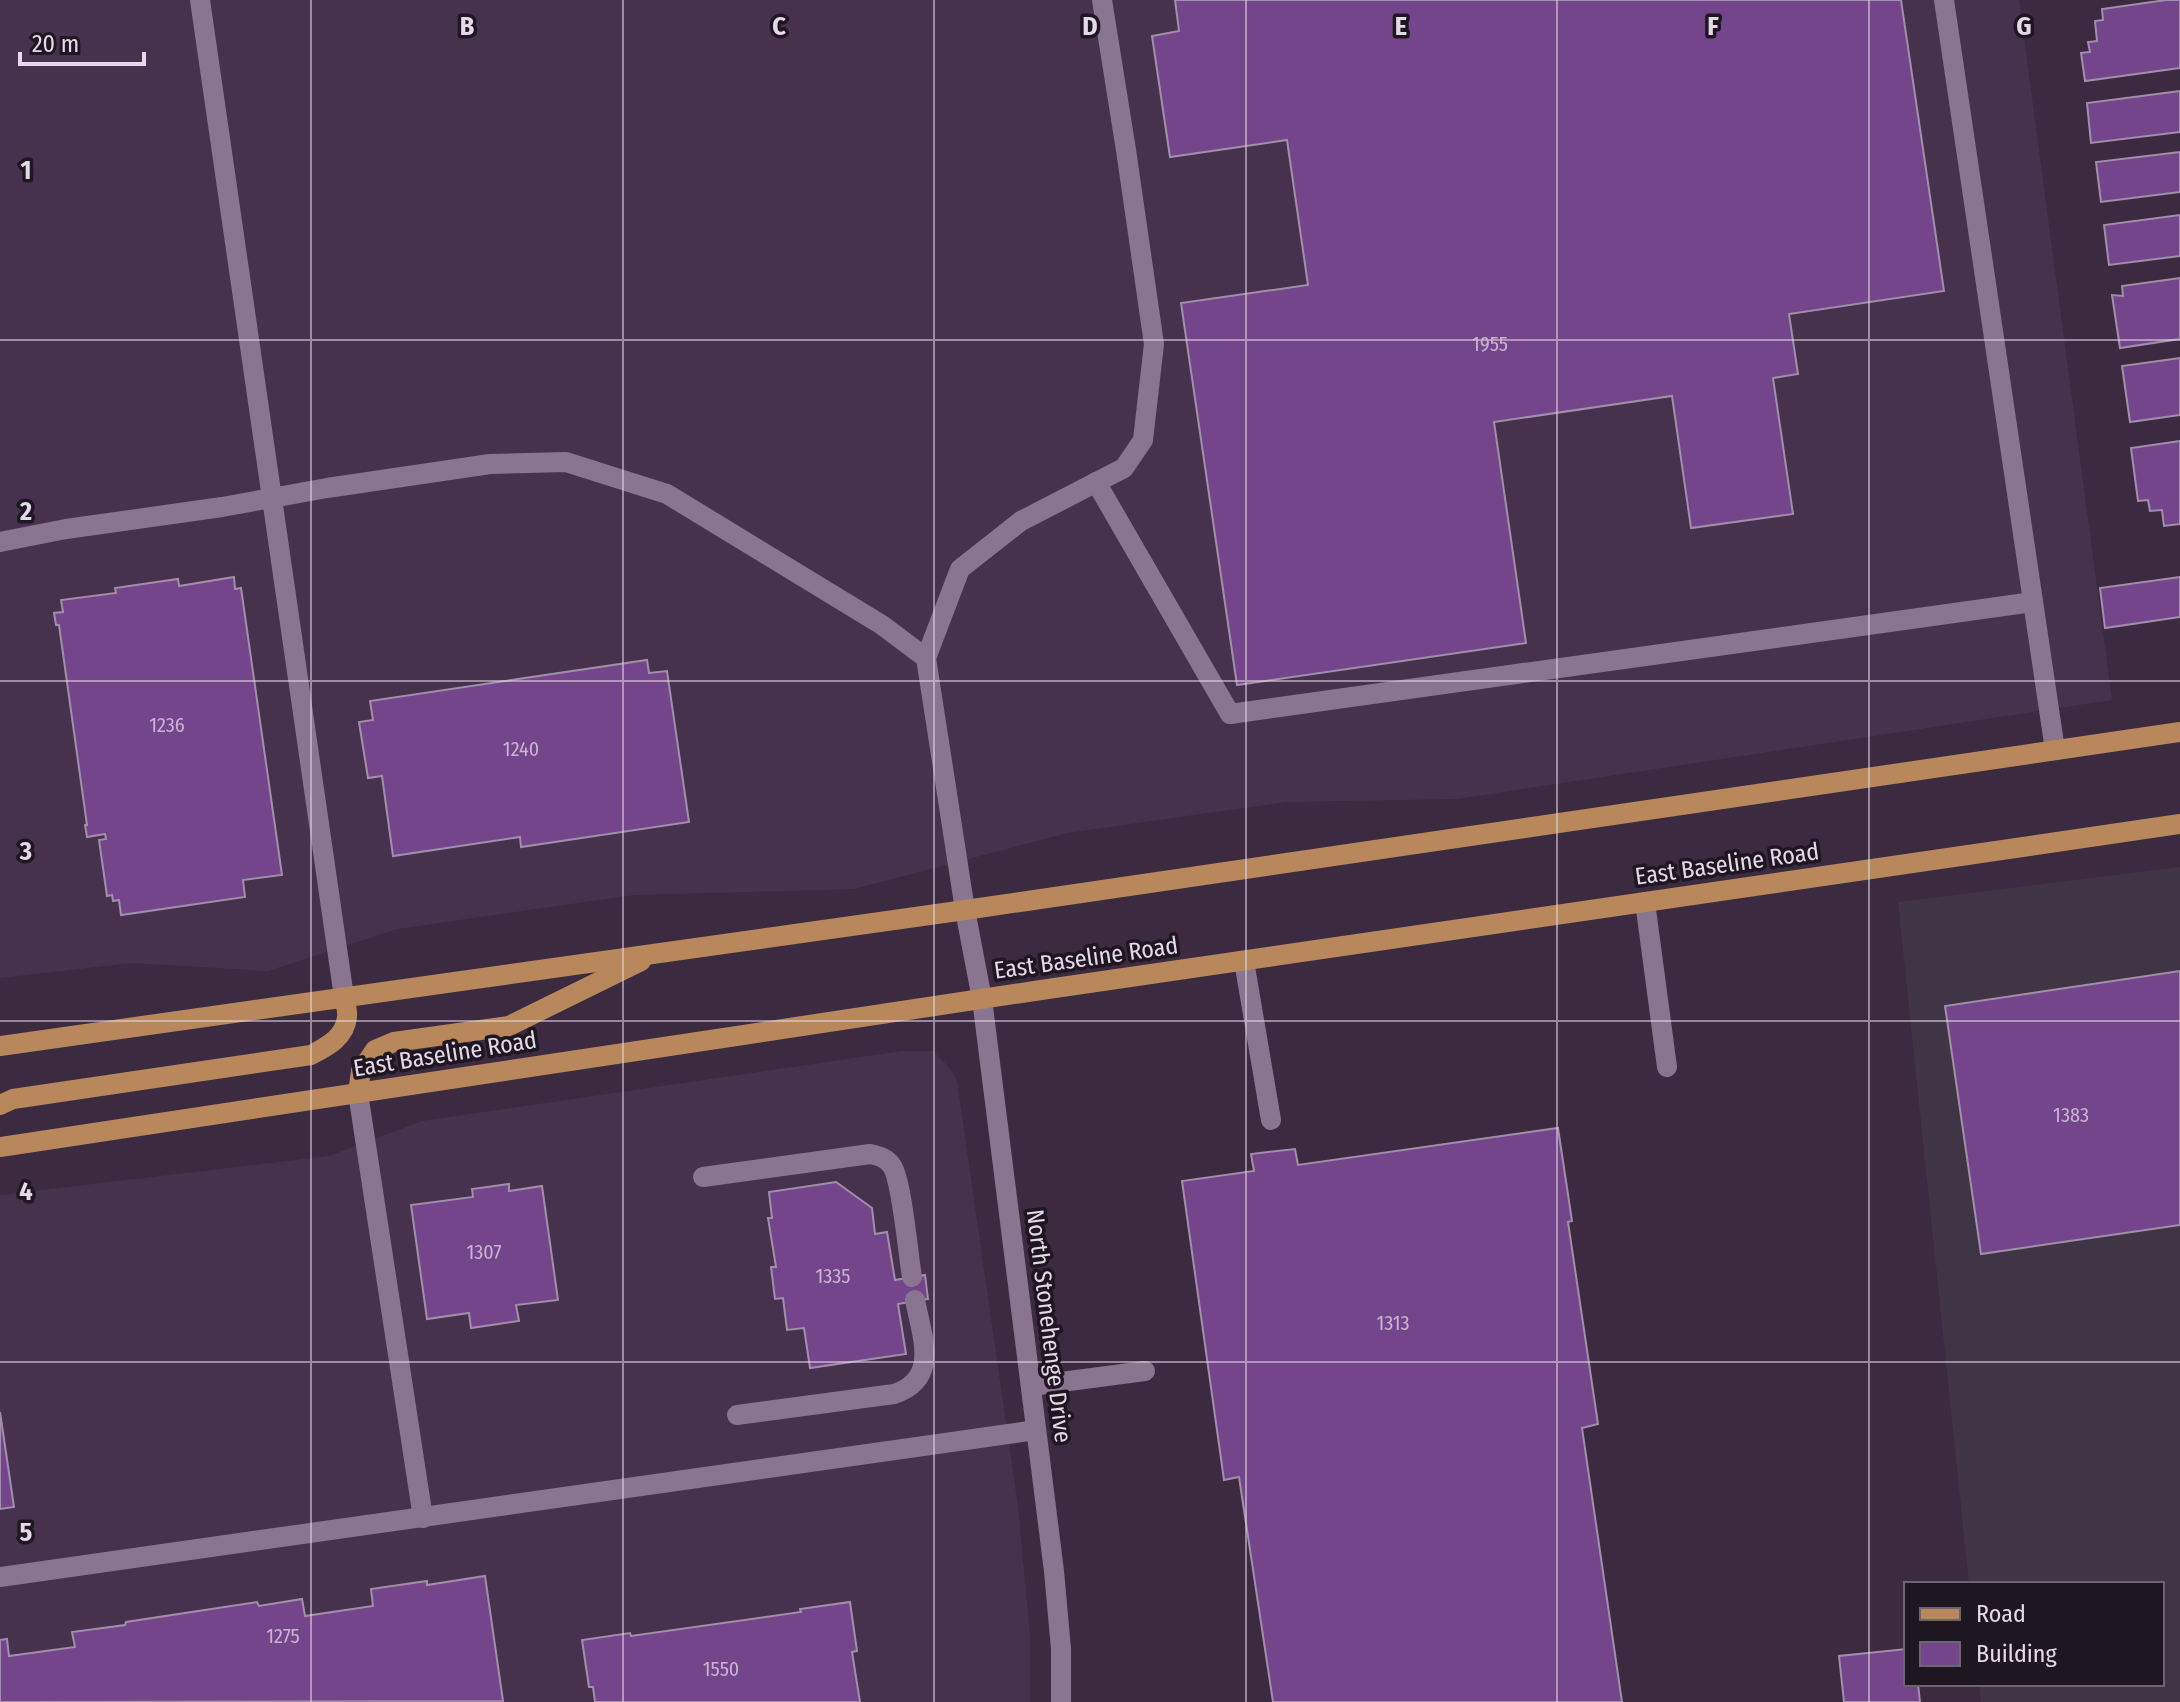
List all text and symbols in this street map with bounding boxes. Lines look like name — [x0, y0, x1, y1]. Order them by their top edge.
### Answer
text: B — [460, 11, 475, 42]
text: C — [772, 11, 786, 42]
text: D — [1082, 11, 1098, 42]
text: E — [1395, 11, 1407, 42]
text: F — [1707, 11, 1719, 42]
text: G — [2016, 11, 2032, 42]
scale bar — [20, 16, 144, 66]
text: 20 m — [32, 30, 79, 58]
text: 1 — [21, 155, 32, 186]
house number: 1955 — [1472, 332, 1508, 356]
text: 2 — [19, 496, 32, 527]
house number: 1236 — [149, 713, 185, 737]
house number: 1240 — [503, 737, 539, 761]
text: 3 — [19, 836, 32, 867]
street label: East Baseline Road — [1633, 837, 1821, 891]
street label: East Baseline Road — [992, 931, 1180, 985]
street label: East Baseline Road — [351, 1026, 539, 1082]
house number: 1383 — [2053, 1103, 2089, 1127]
text: 4 — [19, 1176, 33, 1207]
street label: North Stonehenge Drive — [1021, 1208, 1077, 1444]
house number: 1307 — [467, 1240, 501, 1264]
house number: 1335 — [815, 1264, 851, 1288]
house number: 1313 — [1376, 1311, 1410, 1335]
text: 5 — [20, 1517, 33, 1548]
legend — [1904, 1582, 2164, 1686]
text: Road — [1976, 1600, 2026, 1628]
house number: 1275 — [266, 1624, 300, 1648]
text: Building — [1976, 1640, 2058, 1668]
house number: 1550 — [703, 1657, 739, 1681]

